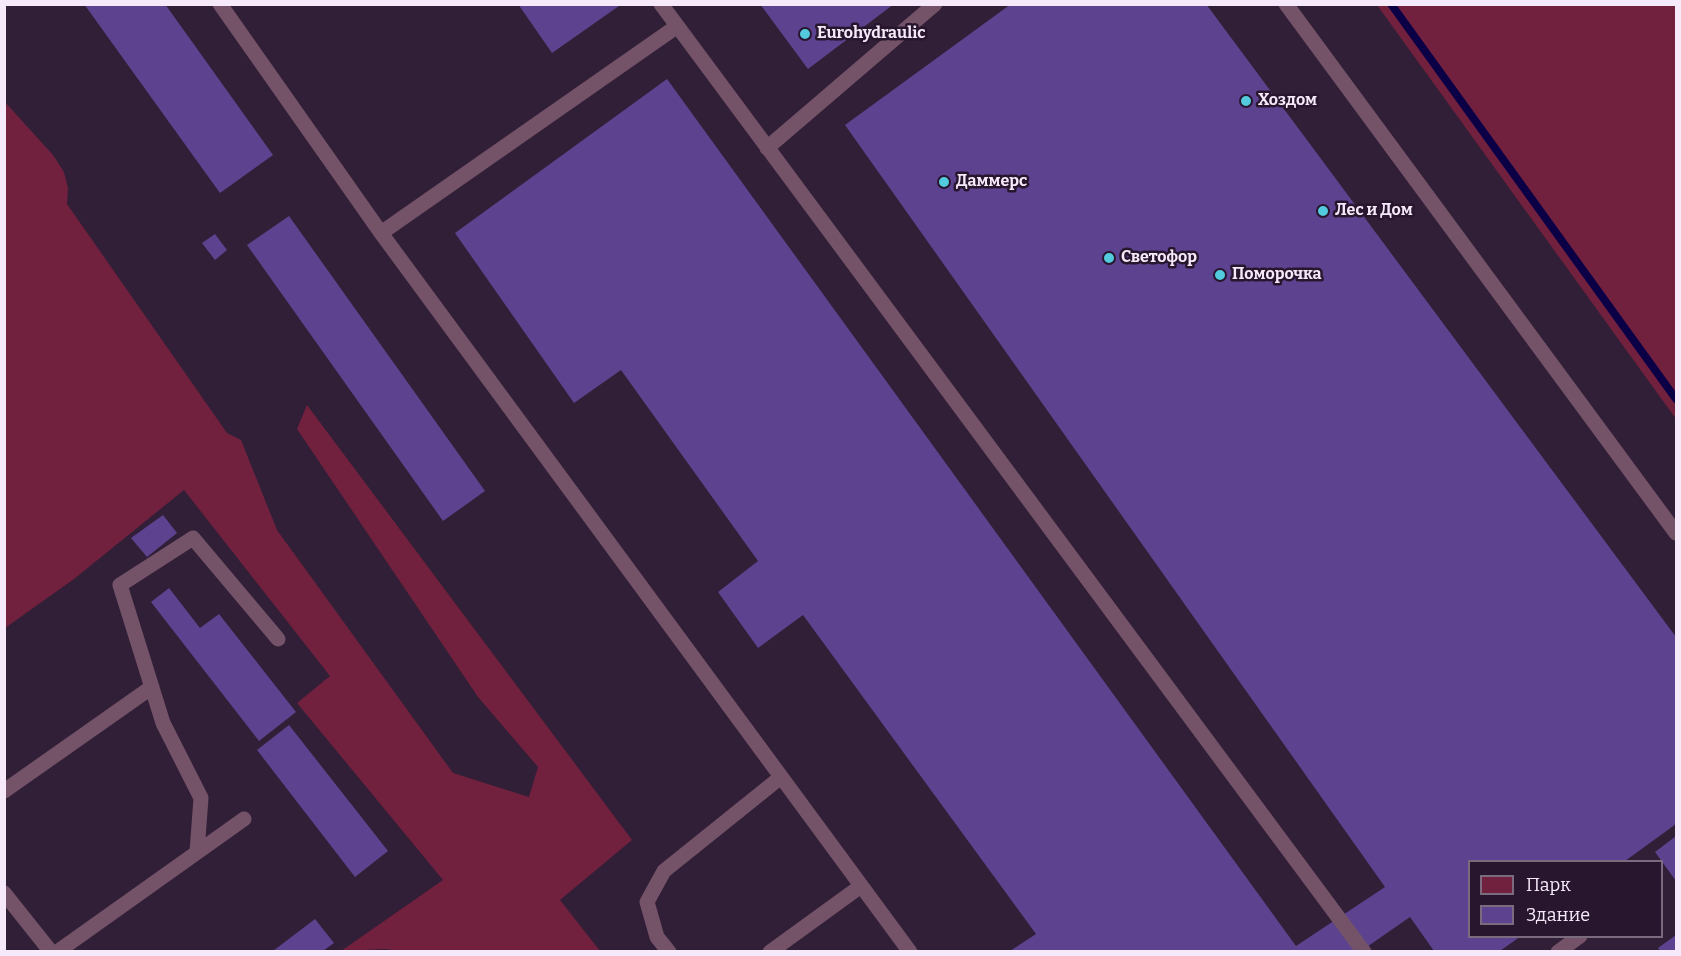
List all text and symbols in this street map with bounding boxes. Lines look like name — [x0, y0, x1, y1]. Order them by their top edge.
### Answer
place label: Eurohydraulic — [817, 24, 925, 44]
marker: Eurohydraulic — [798, 27, 812, 41]
place label: Хоздом — [1258, 91, 1317, 111]
marker: Хоздом — [1239, 94, 1253, 108]
place label: Даммерс — [956, 172, 1027, 192]
marker: Даммерс — [937, 175, 951, 189]
place label: Лес и Дом — [1335, 201, 1413, 221]
marker: Лес и Дом — [1316, 204, 1330, 218]
place label: Светофор — [1121, 248, 1197, 268]
marker: Светофор — [1102, 251, 1116, 265]
place label: Поморочка — [1232, 265, 1321, 285]
marker: Поморочка — [1213, 268, 1227, 282]
legend — [1468, 860, 1663, 938]
text: Парк — [1526, 874, 1571, 896]
text: Здание — [1526, 904, 1590, 926]

